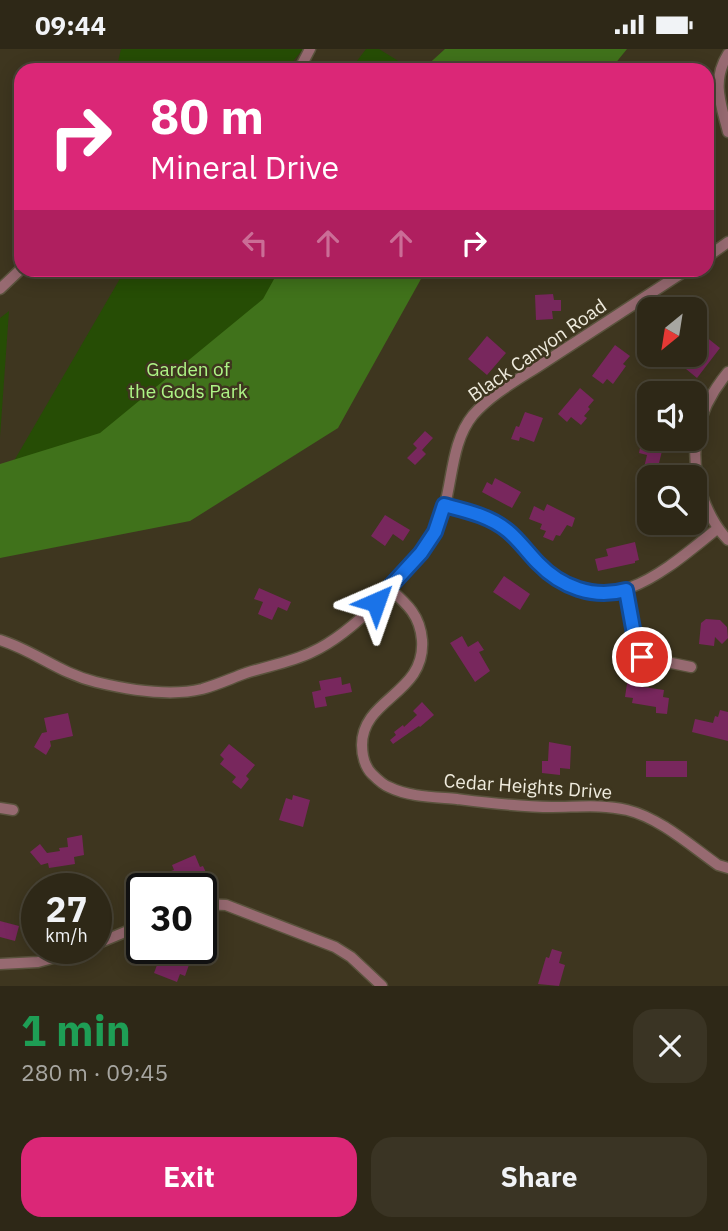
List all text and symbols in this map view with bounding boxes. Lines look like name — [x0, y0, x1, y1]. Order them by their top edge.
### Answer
text: 09:44 — [35, 8, 106, 42]
text: 80 m — [150, 84, 264, 147]
icon: right — [35, 91, 126, 182]
text: Mineral Drive — [150, 146, 339, 188]
icon: left — [236, 224, 274, 262]
icon: ahead — [309, 224, 347, 262]
icon: ahead — [382, 224, 420, 262]
icon: right — [455, 224, 493, 262]
street label: Black Canyon Road — [463, 293, 611, 407]
north arrow — [637, 297, 707, 367]
map controls — [637, 297, 707, 535]
park label: Garden of the Gods Park — [128, 357, 248, 403]
button: sound — [637, 381, 707, 451]
button: search — [637, 465, 707, 535]
position arrow — [339, 565, 413, 639]
pin — [612, 627, 672, 687]
icon: arrive — [623, 638, 661, 676]
street label: Cedar Heights Drive — [443, 768, 613, 804]
speed limit sign: 30 — [126, 873, 217, 964]
text: 27 — [45, 886, 88, 932]
text: km/h — [45, 924, 88, 947]
text: 1 min — [21, 1003, 131, 1058]
button: close — [633, 1009, 707, 1083]
text: 280 m · 09:45 — [21, 1057, 168, 1087]
button: Exit — [21, 1137, 357, 1217]
button: Share — [371, 1137, 707, 1217]

